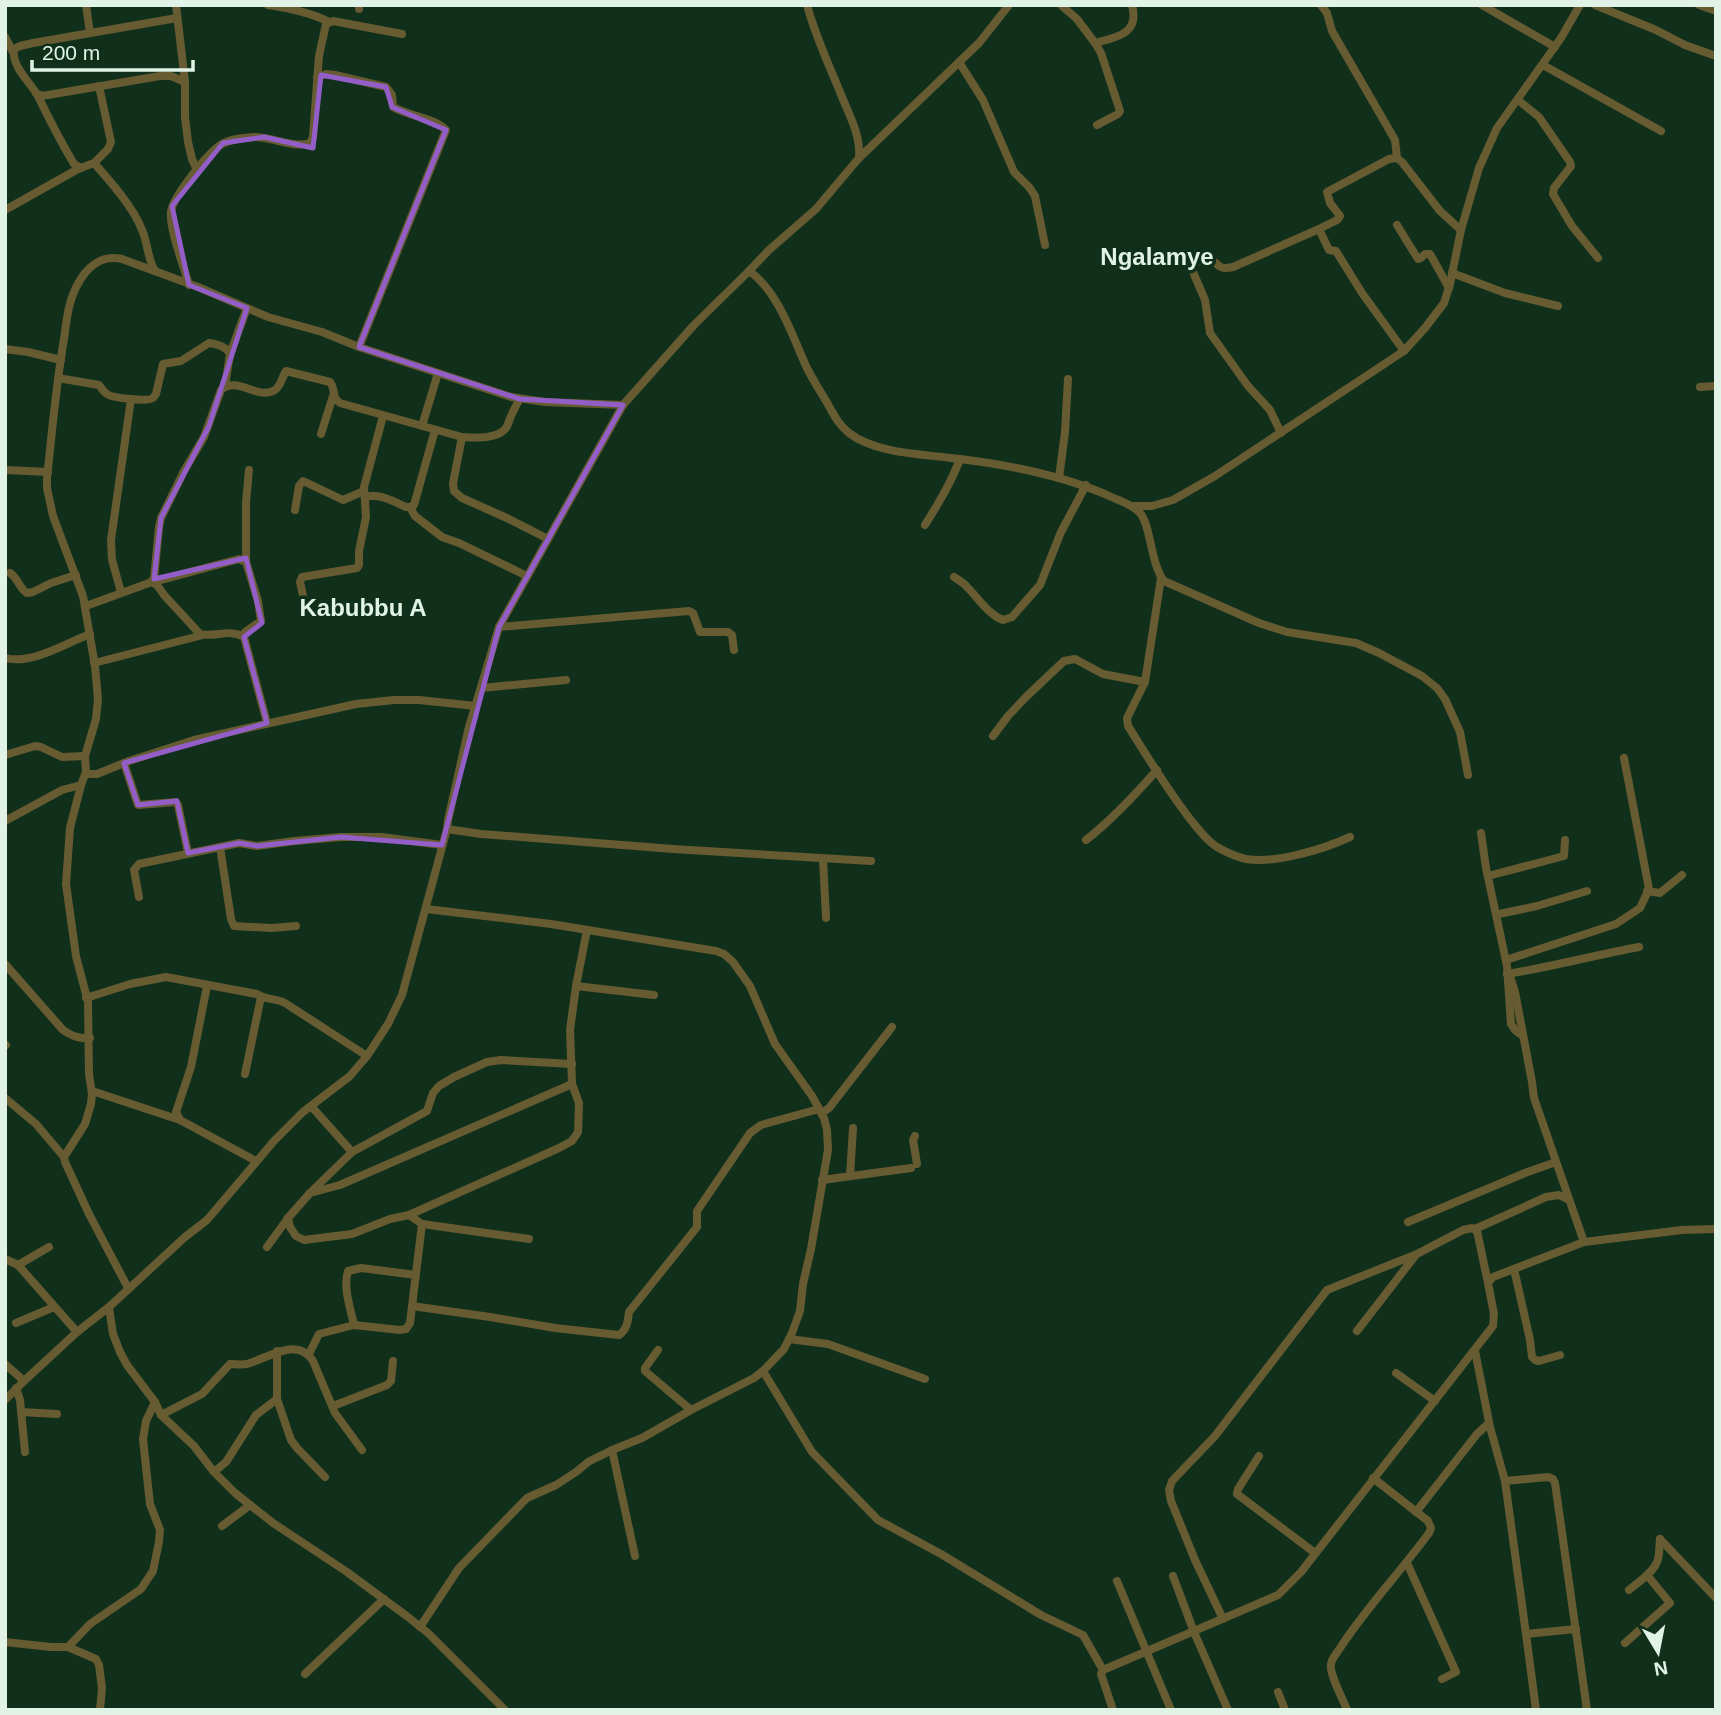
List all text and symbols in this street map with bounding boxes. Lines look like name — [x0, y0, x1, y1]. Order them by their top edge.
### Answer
scale bar — [32, 28, 192, 72]
text: 200 m — [42, 41, 100, 64]
district label: Ngalamye — [1100, 243, 1214, 270]
district label: Kabubbu A — [299, 594, 427, 621]
north arrow — [1623, 1617, 1693, 1687]
text: N — [1652, 1657, 1669, 1680]

